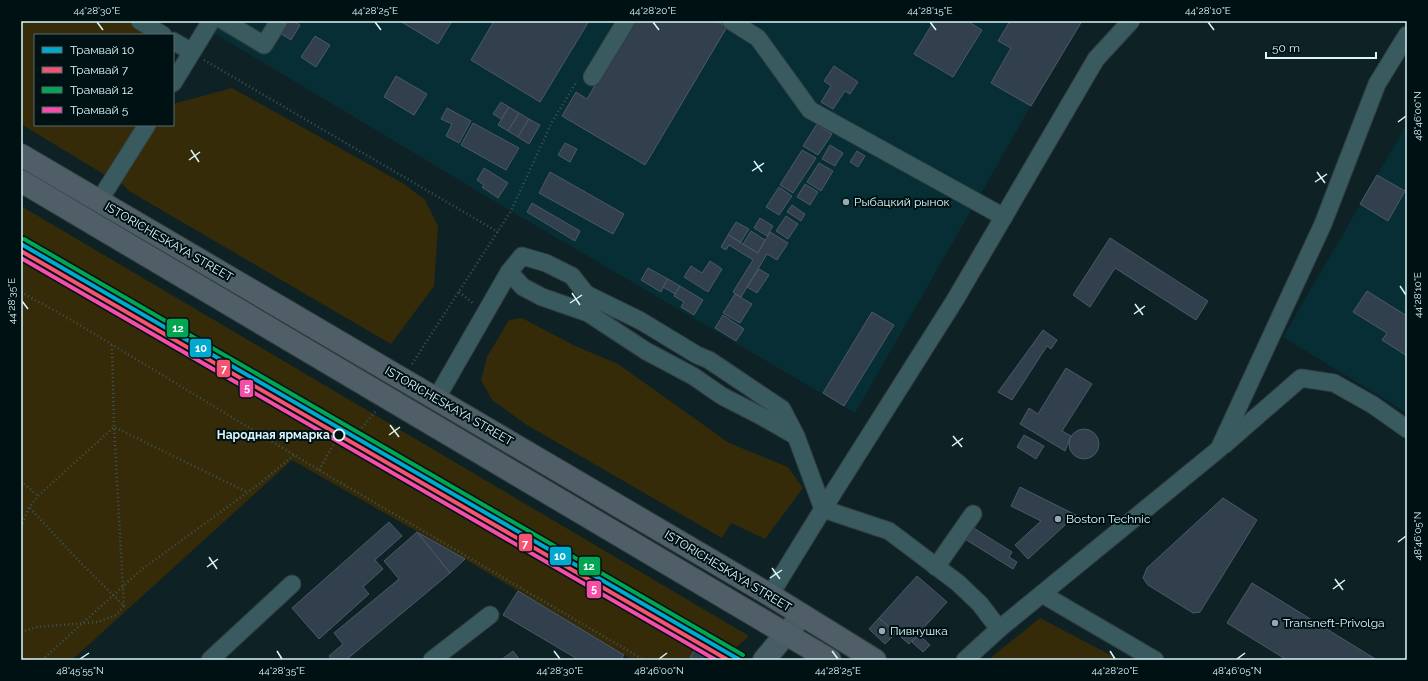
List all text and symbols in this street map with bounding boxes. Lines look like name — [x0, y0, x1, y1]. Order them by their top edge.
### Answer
text: 44°28'30"E — [74, 5, 120, 16]
text: 44°28'25"E — [352, 5, 398, 16]
text: 44°28'20"E — [630, 5, 676, 16]
text: 44°28'15"E — [907, 5, 953, 16]
text: 44°28'10"E — [1185, 5, 1231, 16]
legend — [34, 34, 174, 126]
scale bar — [1266, 34, 1376, 60]
text: 50 m — [1272, 41, 1300, 55]
text: Трамвай 10 — [70, 43, 134, 57]
text: Трамвай 7 — [70, 63, 129, 77]
text: Трамвай 12 — [70, 83, 133, 97]
text: 48°46'00"N — [1412, 91, 1423, 141]
text: Трамвай 5 — [70, 103, 129, 117]
place label: Рыбацкий рынок — [854, 195, 950, 209]
marker: Рыбацкий рынок — [841, 197, 851, 207]
street label: ISTORICHESKAYA STREET — [102, 200, 236, 285]
text: 44°28'10"E — [1412, 272, 1423, 318]
text: 44°28'35"E — [6, 278, 17, 324]
line badge: 12 — [166, 318, 189, 338]
text: 12 — [172, 322, 184, 335]
line badge: 10 — [189, 338, 212, 358]
text: 10 — [195, 342, 207, 355]
line badge: 7 — [216, 359, 231, 378]
text: 7 — [221, 362, 228, 375]
street label: ISTORICHESKAYA STREET — [382, 364, 516, 449]
line badge: 5 — [239, 379, 254, 398]
text: 5 — [244, 382, 250, 395]
place label: Народная ярмарка — [217, 428, 330, 442]
marker: Народная ярмарка — [332, 428, 346, 442]
place label: Boston Technic — [1066, 512, 1151, 526]
text: 48°46'05"N — [1412, 512, 1423, 560]
marker: Boston Technic — [1053, 514, 1063, 524]
street label: ISTORICHESKAYA STREET — [662, 527, 795, 615]
line badge: 7 — [518, 533, 533, 552]
text: 7 — [522, 537, 529, 550]
line badge: 10 — [549, 546, 572, 566]
text: 10 — [554, 550, 566, 563]
line badge: 12 — [578, 556, 601, 576]
text: 12 — [583, 560, 595, 573]
line badge: 5 — [586, 580, 602, 599]
text: 5 — [591, 583, 597, 596]
place label: Transneft-Privolga — [1283, 616, 1385, 630]
marker: Transneft-Privolga — [1270, 618, 1280, 628]
place label: Пивнушка — [890, 624, 948, 638]
marker: Пивнушка — [877, 626, 887, 636]
text: 48°45'55"N — [56, 665, 104, 676]
text: 44°28'35"E — [259, 665, 305, 676]
text: 44°28'30"E — [537, 665, 583, 676]
text: 48°46'00"N — [634, 665, 684, 676]
text: 44°28'25"E — [815, 665, 861, 676]
text: 44°28'20"E — [1092, 665, 1138, 676]
text: 48°46'05"N — [1213, 665, 1261, 676]

